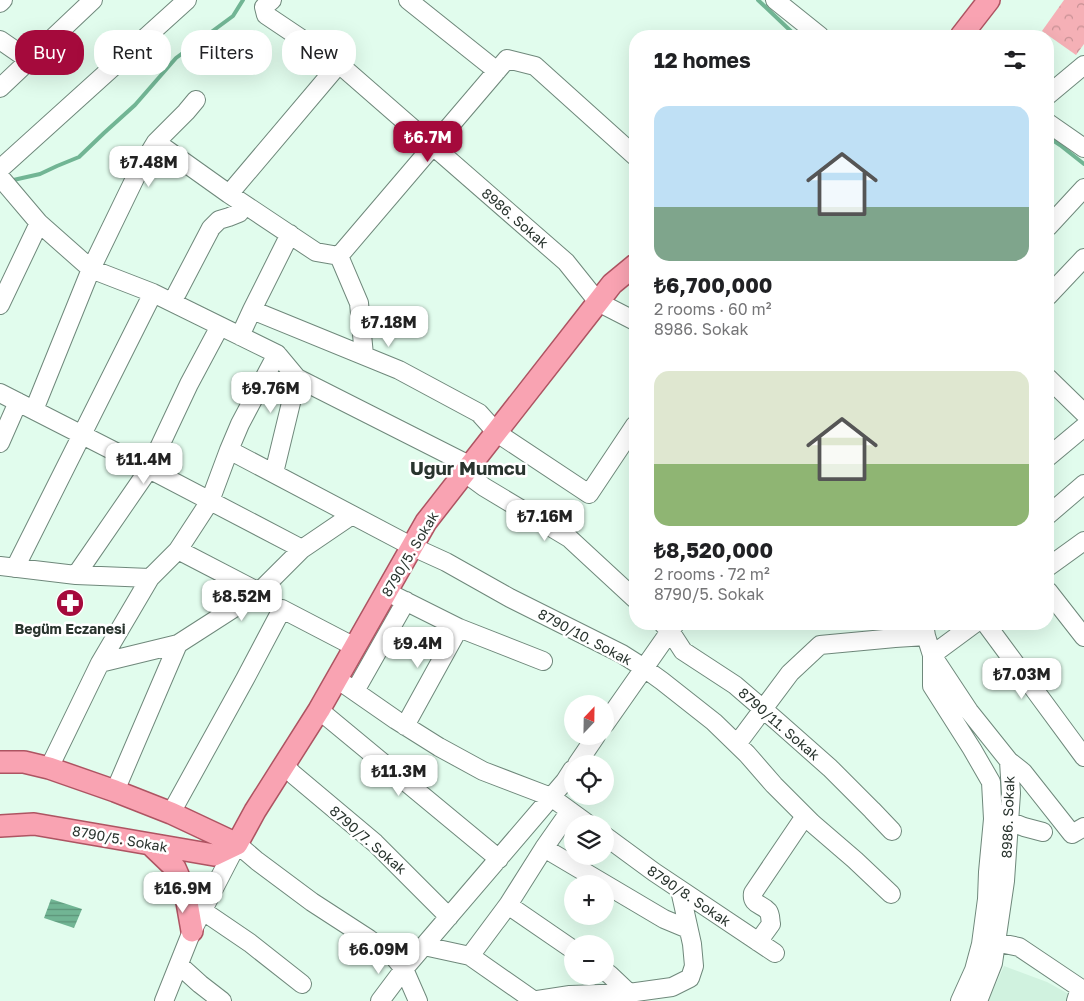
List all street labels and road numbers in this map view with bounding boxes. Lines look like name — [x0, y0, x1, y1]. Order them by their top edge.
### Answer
street label: 8986. Sokak — [479, 184, 552, 251]
street label: 8790/5. Sokak — [377, 508, 442, 600]
street label: 8790/10. Sokak — [535, 605, 635, 669]
street label: 8790/11. Sokak — [735, 684, 823, 764]
street label: 8986. Sokak — [998, 775, 1017, 859]
street label: 8790/7. Sokak — [327, 802, 410, 878]
street label: 8790/5. Sokak — [71, 822, 169, 855]
street label: 8790/8. Sokak — [644, 861, 734, 930]

